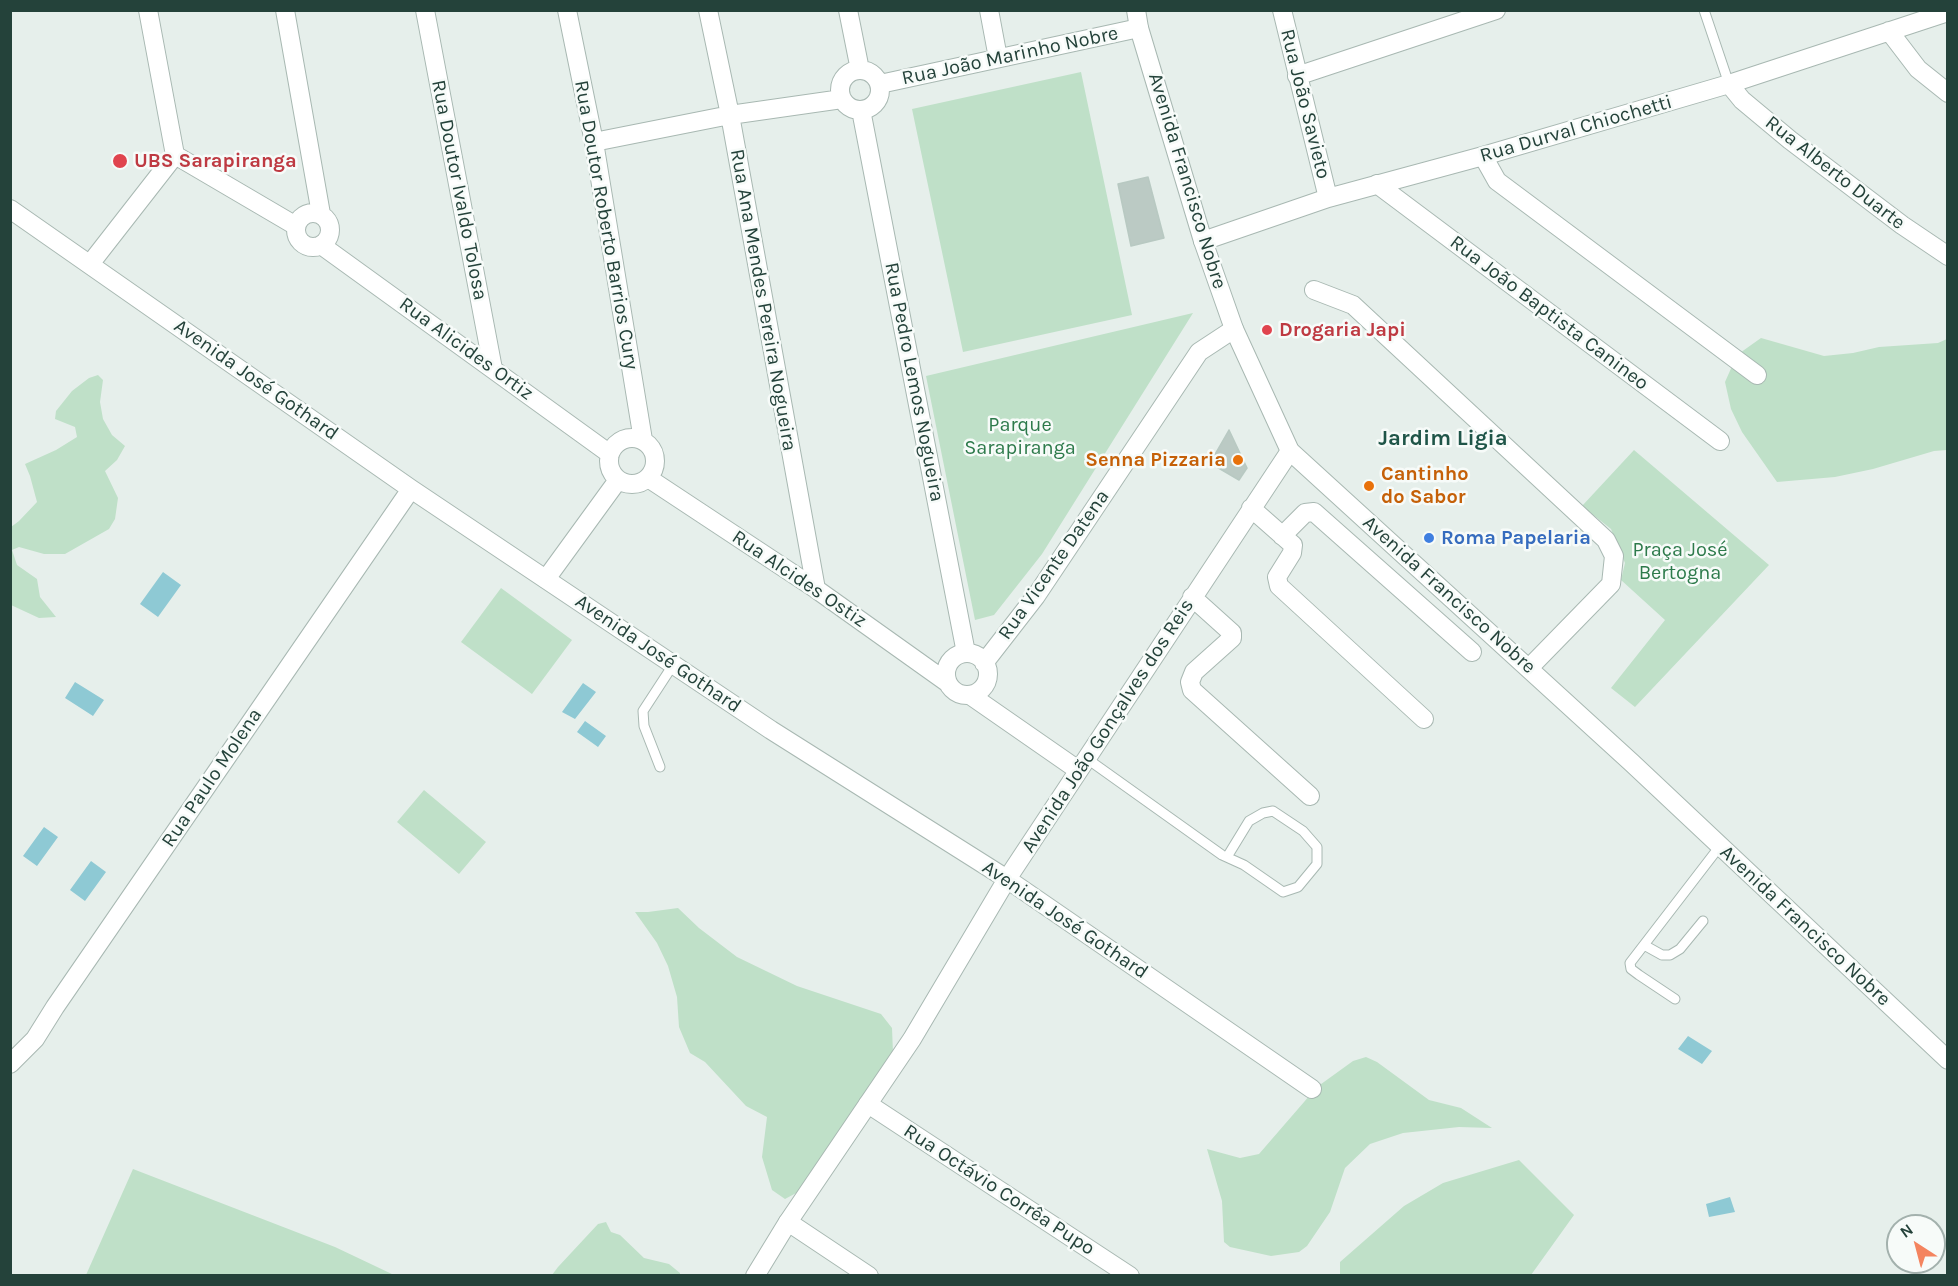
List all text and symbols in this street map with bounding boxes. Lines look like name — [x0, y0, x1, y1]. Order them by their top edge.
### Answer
street label: Rua João Marinho Nobre — [900, 21, 1120, 91]
street label: Rua João Savieto — [1275, 27, 1335, 181]
street label: Avenida Francisco Nobre — [1143, 70, 1231, 292]
street label: Rua Doutor Ivaldo Tolosa — [426, 78, 492, 302]
street label: Rua Doutor Roberto Barrios Cury — [569, 78, 643, 372]
street label: Rua Durval Chiochetti — [1477, 90, 1675, 168]
street label: Rua Alberto Duarte — [1760, 111, 1910, 235]
street label: Rua Ana Mendes Pereira Nogueira — [725, 147, 801, 453]
place label: UBS Sarapiranga — [134, 149, 297, 173]
marker: UBS Sarapiranga — [111, 152, 129, 170]
street label: Rua João Baptista Canineo — [1445, 230, 1653, 396]
street label: Rua Pedro Lemos Nogueira — [879, 260, 949, 504]
street label: Rua Alicides Ortiz — [394, 292, 538, 406]
street label: Avenida José Gothard — [169, 314, 343, 446]
place label: Drogaria Japi — [1279, 318, 1406, 342]
marker: Drogaria Japi — [1260, 323, 1274, 337]
park label: Parque Sarapiranga — [964, 413, 1076, 460]
district label: Jardim Ligia — [1378, 426, 1508, 452]
place label: Senna Pizzaria — [1085, 448, 1226, 472]
marker: Senna Pizzaria — [1231, 453, 1245, 467]
place label: Cantinho do Sabor — [1381, 462, 1469, 509]
marker: Cantinho do Sabor — [1362, 479, 1376, 493]
street label: Rua Vicente Datena — [993, 485, 1115, 645]
street label: Avenida Francisco Nobre — [1358, 511, 1540, 679]
street label: Rua Alcides Ostiz — [727, 525, 871, 633]
place label: Roma Papelaria — [1441, 526, 1591, 550]
marker: Roma Papelaria — [1422, 531, 1436, 545]
park label: Praça José Bertogna — [1632, 538, 1728, 585]
street label: Avenida José Gothard — [570, 590, 746, 718]
street label: Avenida João Gonçalves dos Reis — [1017, 594, 1199, 858]
street label: Rua Paulo Molena — [157, 704, 267, 852]
street label: Avenida Francisco Nobre — [1715, 841, 1895, 1011]
street label: Avenida José Gothard — [977, 856, 1153, 984]
street label: Rua Octávio Corrêa Pupo — [899, 1119, 1099, 1261]
north arrow — [1886, 1214, 1946, 1274]
text: N — [1896, 1220, 1917, 1242]

